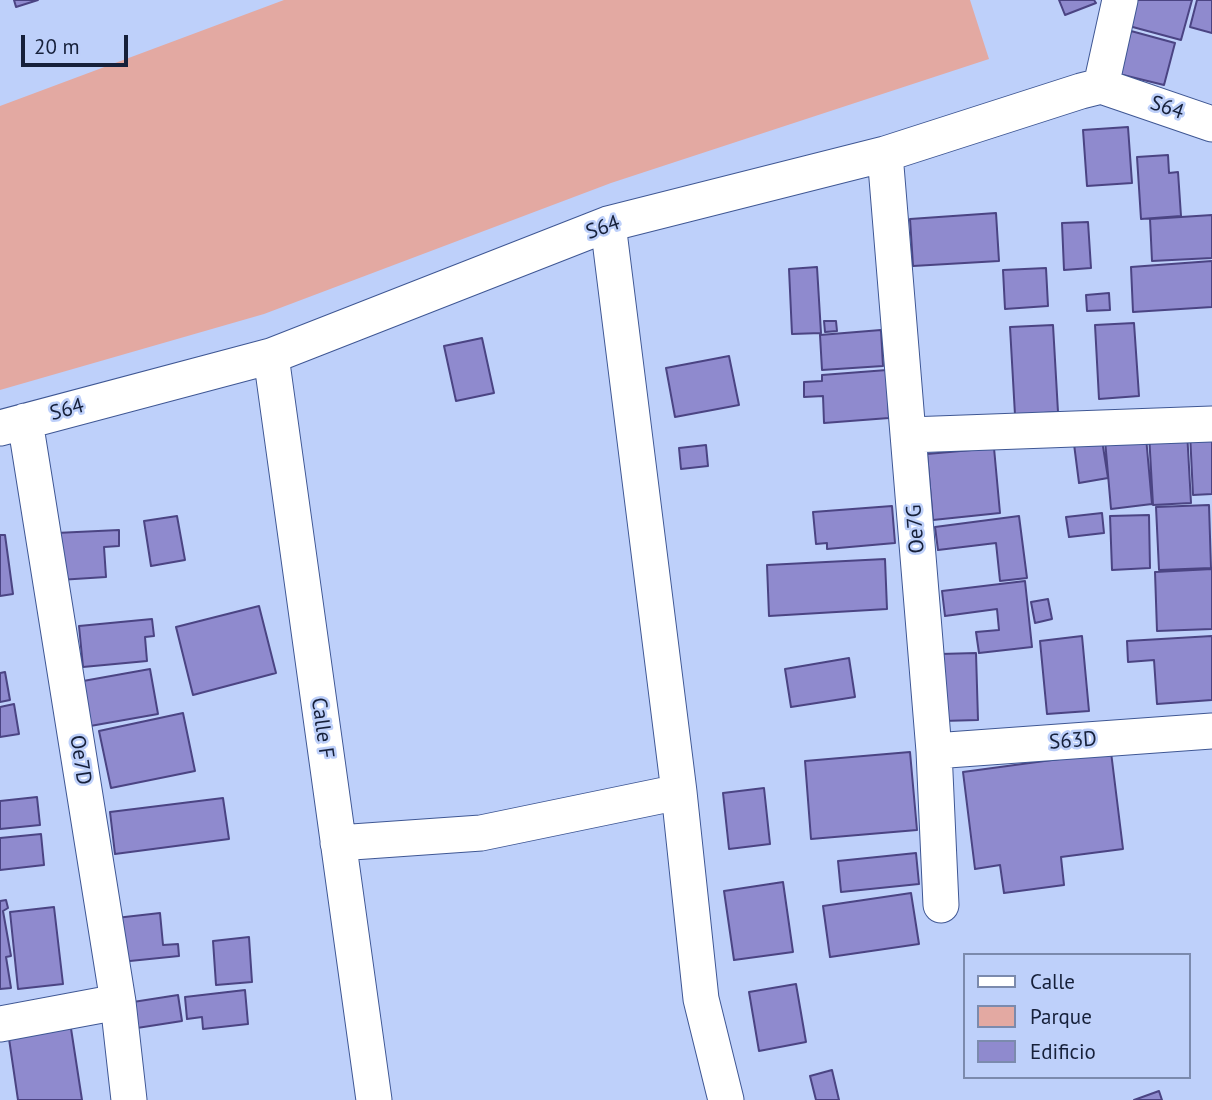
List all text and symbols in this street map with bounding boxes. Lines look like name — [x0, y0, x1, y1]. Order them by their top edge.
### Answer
scale bar — [24, 21, 131, 65]
text: 20 m — [34, 33, 80, 60]
street label: S64 — [1147, 91, 1187, 125]
street label: S64 — [583, 211, 623, 245]
street label: S64 — [47, 393, 87, 427]
street label: Oe7G — [902, 504, 930, 554]
street label: Calle F — [305, 696, 339, 760]
street label: S63D — [1048, 727, 1098, 755]
street label: Oe7D — [64, 733, 96, 787]
legend — [964, 953, 1191, 1079]
text: Calle — [1030, 968, 1075, 995]
text: Parque — [1030, 1003, 1092, 1030]
text: Edificio — [1030, 1038, 1096, 1065]

